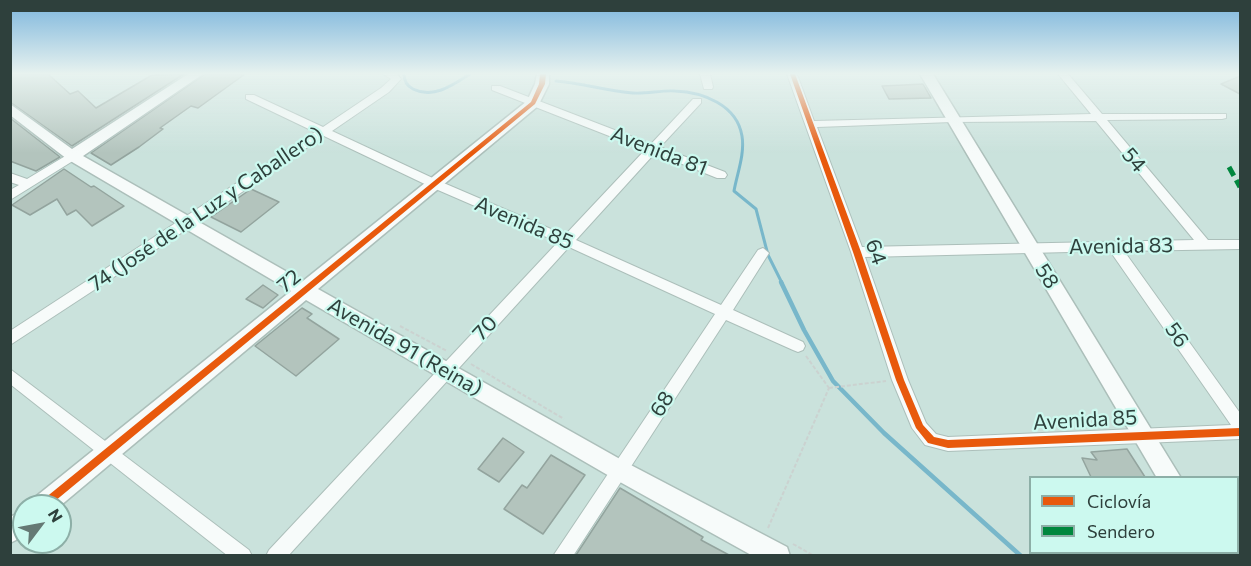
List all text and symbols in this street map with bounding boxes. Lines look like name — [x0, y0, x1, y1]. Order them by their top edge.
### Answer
street label: 74 (José de la Luz y Caballero) — [84, 121, 328, 297]
street label: Avenida 81 — [607, 121, 711, 181]
street label: 54 — [1116, 142, 1152, 178]
street label: Avenida 85 — [471, 191, 577, 255]
street label: Avenida 83 — [1069, 232, 1173, 260]
street label: 64 — [860, 236, 892, 268]
street label: 58 — [1030, 259, 1064, 293]
street label: 72 — [272, 264, 306, 298]
street label: Avenida 91 (Reina) — [323, 292, 487, 402]
street label: 70 — [467, 310, 503, 346]
street label: 56 — [1160, 318, 1194, 352]
street label: 68 — [644, 386, 680, 422]
street label: Avenida 85 — [1032, 405, 1138, 435]
legend — [1029, 476, 1239, 554]
text: Ciclovía — [1087, 490, 1151, 512]
north arrow — [12, 494, 72, 554]
text: N — [45, 505, 67, 525]
text: Sendero — [1087, 520, 1155, 542]

